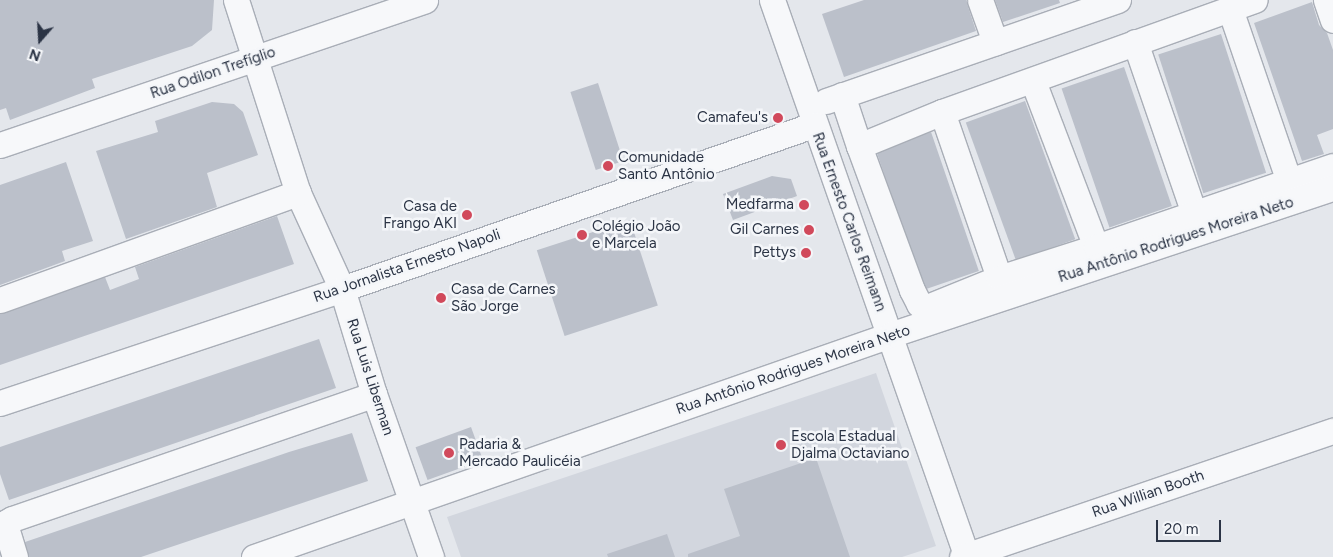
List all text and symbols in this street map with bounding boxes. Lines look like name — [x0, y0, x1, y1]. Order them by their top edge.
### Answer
north arrow — [15, 15, 65, 65]
street label: Rua Odilon Trefíglio — [148, 43, 278, 103]
text: N — [27, 45, 43, 64]
place label: Camafeu's — [697, 109, 768, 127]
marker: Camafeu's — [772, 112, 784, 124]
street label: Rua Ernesto Carlos Reimann — [808, 130, 890, 314]
place label: Comunidade Santo Antônio — [618, 148, 715, 183]
marker: Comunidade Santo Antônio — [602, 160, 614, 172]
street label: Rua Antônio Rodrigues Moreira Neto — [1056, 193, 1296, 287]
place label: Medfarma — [726, 196, 794, 214]
place label: Casa de Frango AKI — [383, 197, 457, 232]
marker: Medfarma — [798, 199, 810, 211]
marker: Casa de Frango AKI — [461, 209, 473, 221]
place label: Colégio João e Marcela — [592, 217, 680, 252]
place label: Gil Carnes — [730, 221, 799, 239]
marker: Gil Carnes — [803, 224, 815, 236]
street label: Rua Jornalista Ernesto Napoli — [311, 225, 503, 307]
marker: Colégio João e Marcela — [576, 229, 588, 241]
place label: Pettys — [753, 244, 796, 262]
marker: Pettys — [800, 247, 812, 259]
place label: Casa de Carnes São Jorge — [451, 280, 556, 315]
marker: Casa de Carnes São Jorge — [435, 292, 447, 304]
street label: Rua Luis Liberman — [343, 316, 397, 438]
street label: Rua Antônio Rodrigues Moreira Neto — [674, 321, 912, 419]
place label: Escola Estadual Djalma Octaviano — [791, 427, 909, 462]
place label: Padaria & Mercado Paulicéia — [459, 435, 581, 470]
marker: Escola Estadual Djalma Octaviano — [775, 439, 787, 451]
marker: Padaria & Mercado Paulicéia — [443, 447, 455, 459]
street label: Rua Willian Booth — [1090, 466, 1206, 522]
scale bar — [1158, 510, 1223, 542]
text: 20 m — [1164, 520, 1198, 538]

